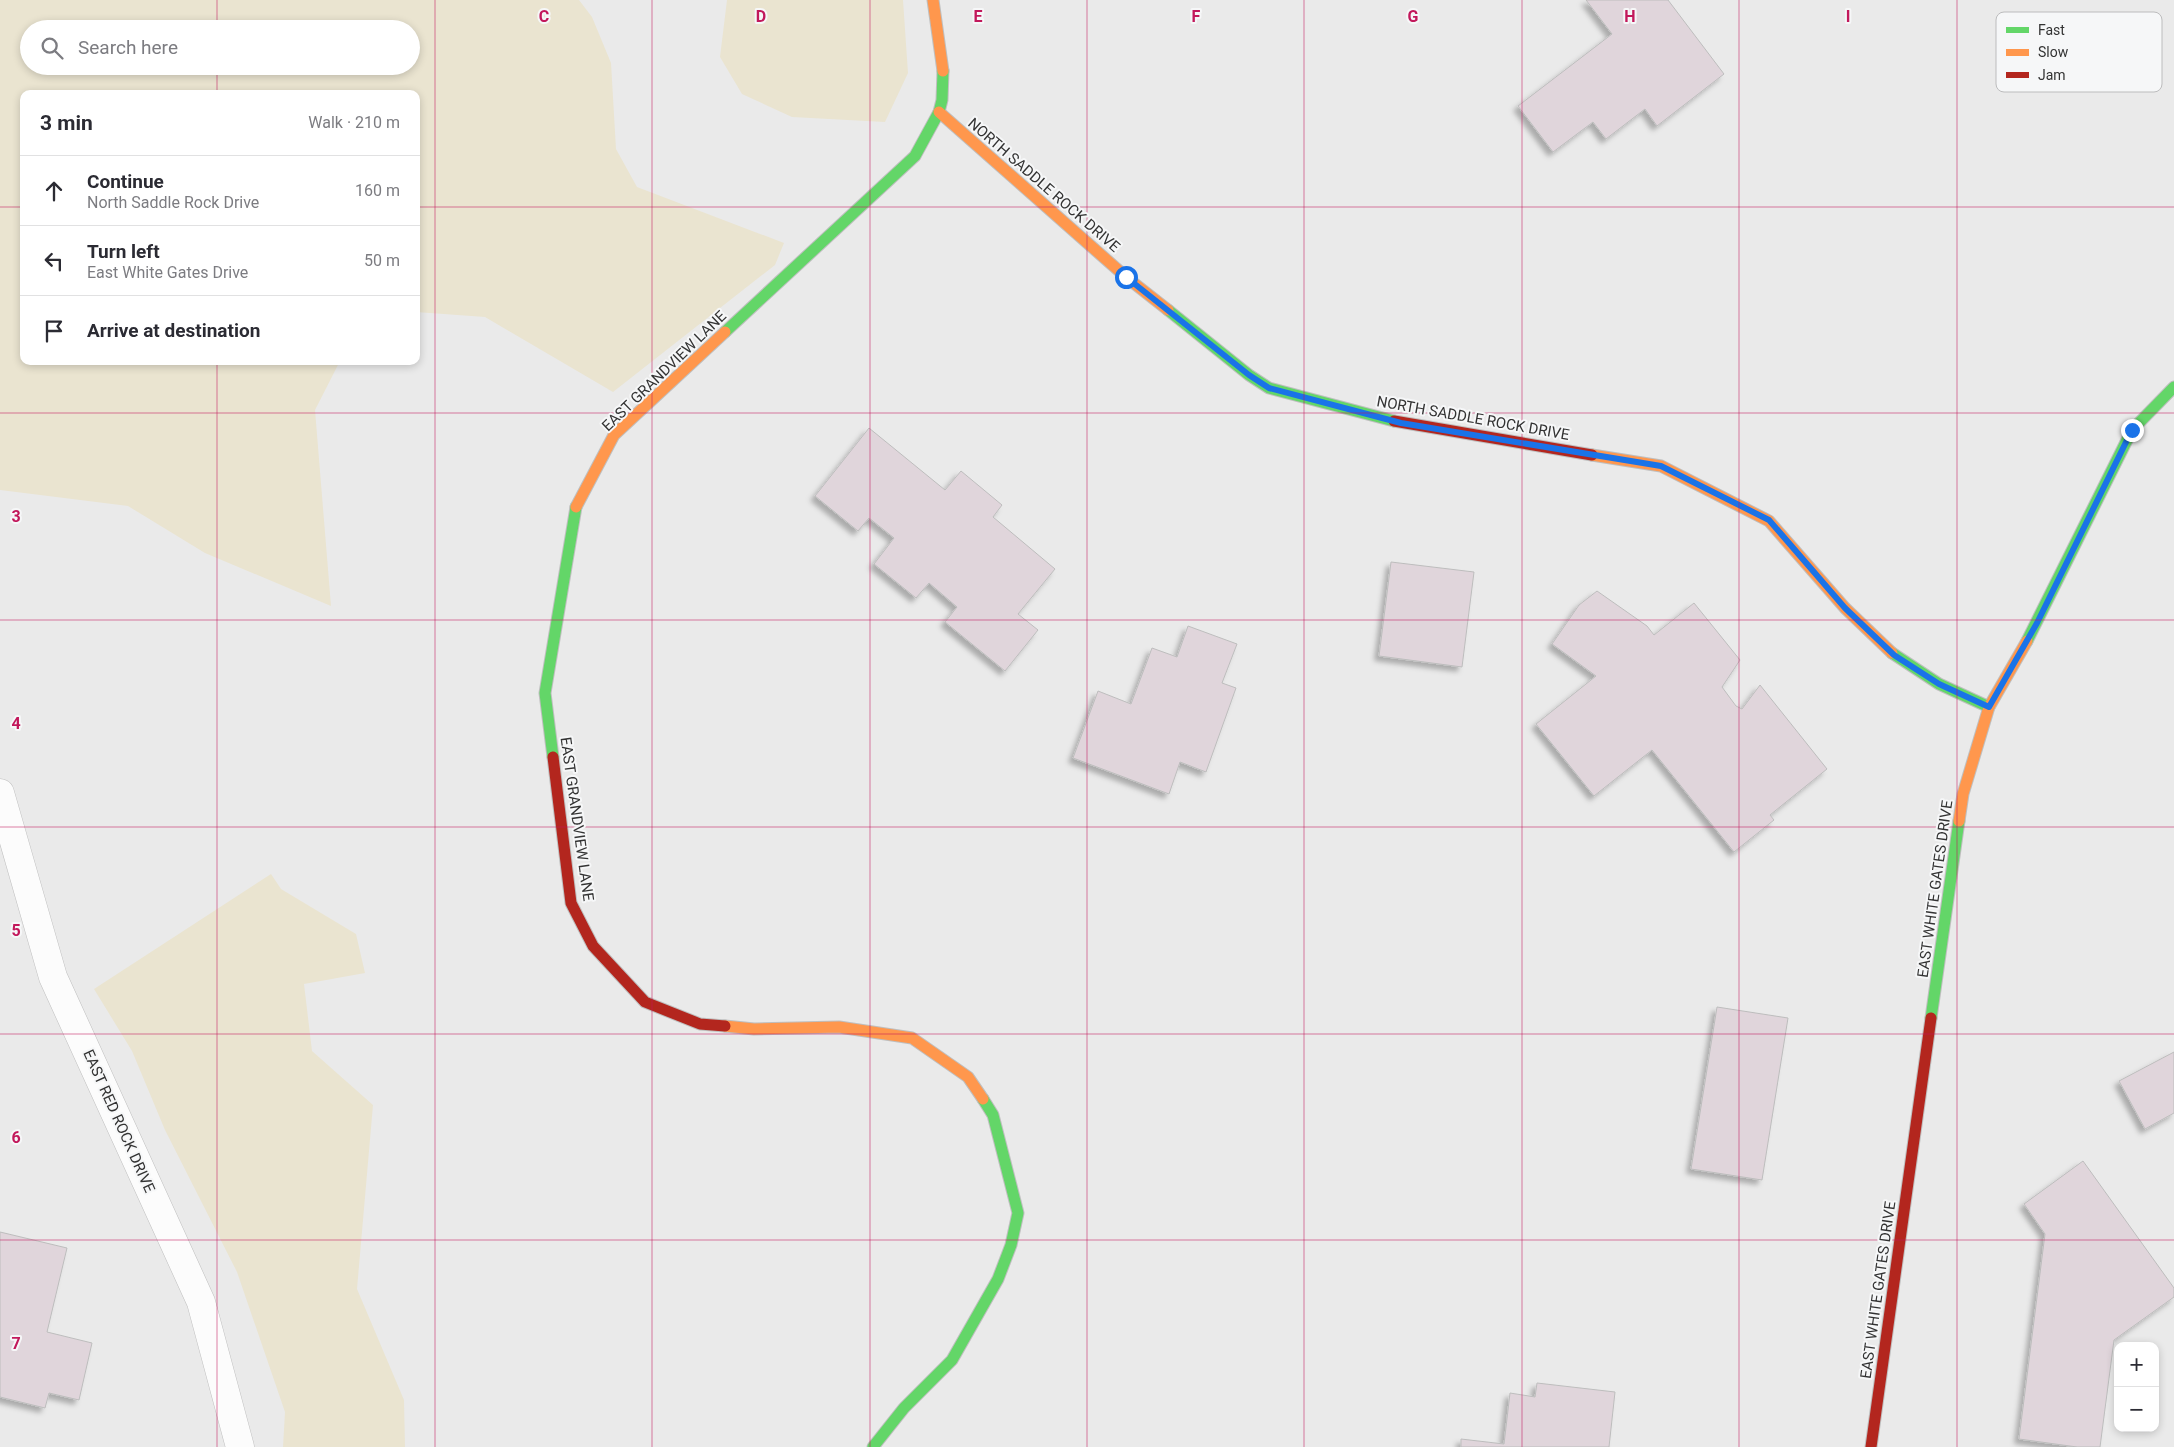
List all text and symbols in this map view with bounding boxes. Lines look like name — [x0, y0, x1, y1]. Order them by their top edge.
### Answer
text: C — [539, 7, 549, 26]
text: D — [756, 7, 766, 26]
text: E — [974, 7, 983, 26]
text: F — [1192, 7, 1201, 26]
text: G — [1408, 7, 1419, 26]
text: H — [1624, 7, 1636, 26]
text: I — [1846, 7, 1850, 26]
legend — [1996, 12, 2162, 92]
search box — [20, 20, 420, 75]
text: Fast — [2038, 22, 2065, 38]
icon: search — [38, 34, 66, 62]
text: Search here — [78, 36, 178, 59]
text: Slow — [2038, 44, 2069, 60]
text: Jam — [2038, 67, 2066, 83]
text: 3 min — [40, 111, 93, 135]
text: Walk · 210 m — [308, 113, 400, 132]
street label: NORTH SADDLE ROCK DRIVE — [964, 114, 1124, 256]
text: Continue — [87, 170, 164, 193]
icon: ahead — [40, 177, 68, 205]
text: 160 m — [355, 181, 400, 200]
text: North Saddle Rock Drive — [87, 193, 259, 212]
text: Turn left — [87, 240, 160, 263]
icon: left — [40, 247, 68, 275]
text: 50 m — [364, 251, 400, 270]
text: East White Gates Drive — [87, 263, 248, 282]
route start — [1115, 266, 1138, 289]
street label: EAST GRANDVIEW LANE — [598, 307, 730, 435]
icon: arrive — [40, 317, 68, 345]
text: Arrive at destination — [87, 319, 260, 342]
street label: NORTH SADDLE ROCK DRIVE — [1375, 392, 1571, 444]
route end — [2121, 419, 2144, 442]
text: 3 — [11, 507, 21, 526]
text: 4 — [11, 714, 21, 733]
street label: EAST GRANDVIEW LANE — [557, 736, 598, 903]
street label: EAST WHITE GATES DRIVE — [1914, 799, 1956, 979]
text: 5 — [11, 921, 21, 940]
street label: EAST RED ROCK DRIVE — [79, 1047, 159, 1196]
text: 6 — [11, 1128, 21, 1147]
street label: EAST WHITE GATES DRIVE — [1857, 1200, 1899, 1380]
text: 7 — [11, 1334, 21, 1353]
map controls — [2114, 1342, 2159, 1432]
button: + — [2114, 1342, 2159, 1387]
button: − — [2114, 1387, 2159, 1432]

